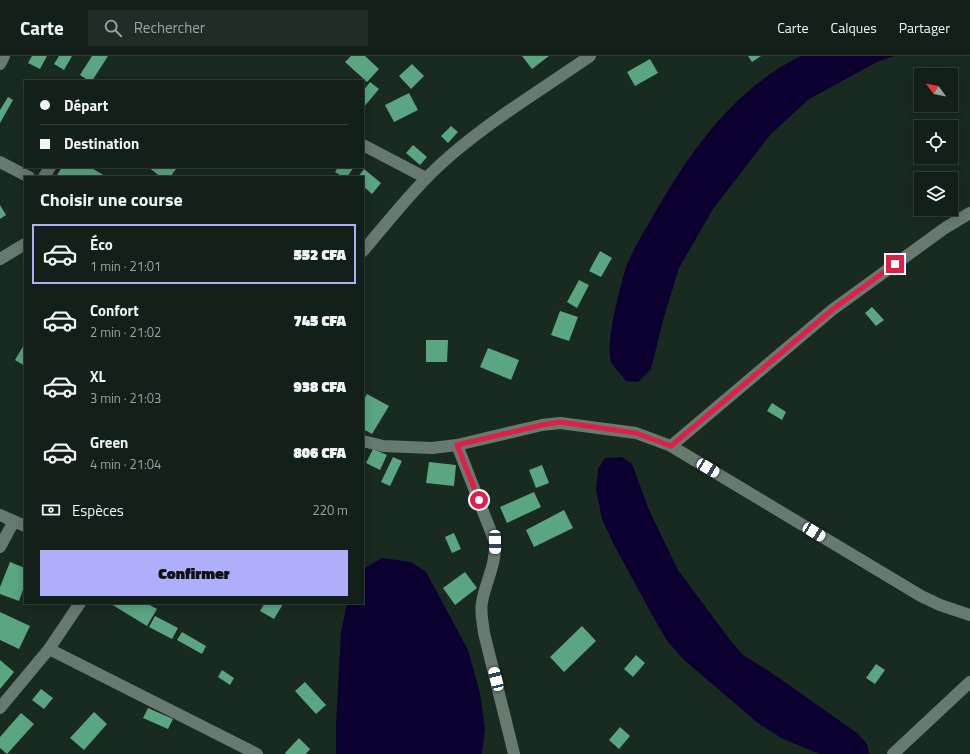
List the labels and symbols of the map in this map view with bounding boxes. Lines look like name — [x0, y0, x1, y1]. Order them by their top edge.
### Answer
north arrow — [914, 68, 958, 112]
route end — [886, 255, 904, 273]
car — [695, 457, 721, 479]
route start — [470, 491, 488, 509]
car — [801, 521, 827, 543]
car — [489, 530, 501, 554]
car — [487, 666, 505, 692]

